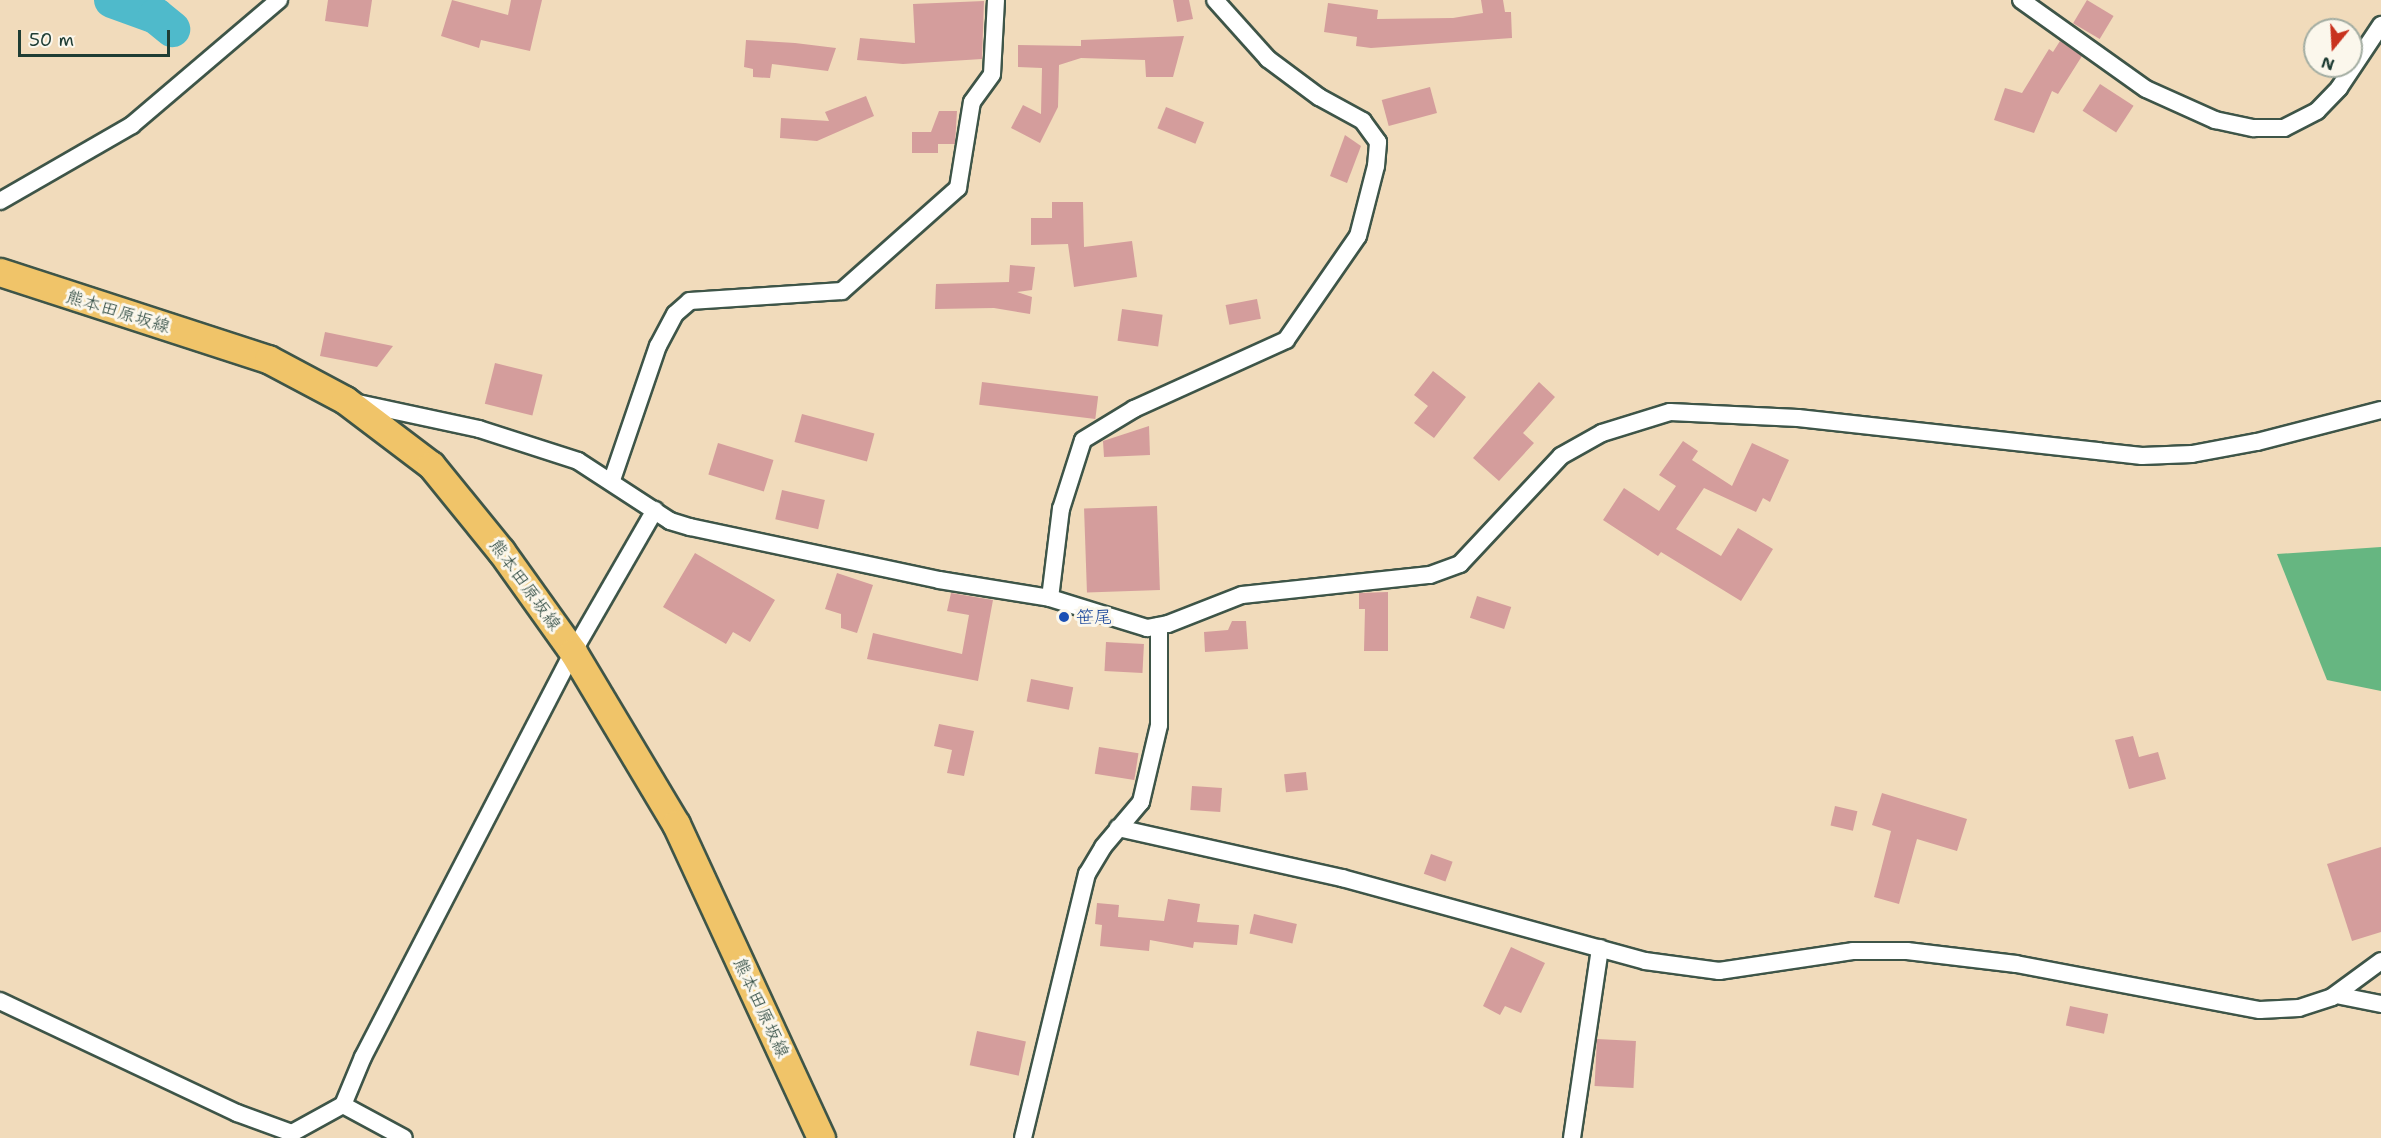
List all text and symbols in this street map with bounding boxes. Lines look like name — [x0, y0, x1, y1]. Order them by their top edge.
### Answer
scale bar — [21, 18, 172, 56]
north arrow — [2303, 18, 2363, 78]
text: 50 m — [29, 28, 74, 52]
text: N — [2319, 52, 2337, 76]
street label: 熊本田原坂線 — [63, 286, 173, 338]
street label: 熊本田原坂線 — [485, 535, 565, 635]
place label: 笹尾 — [1076, 606, 1112, 628]
marker: 笹尾 — [1057, 610, 1071, 624]
street label: 熊本田原坂線 — [728, 954, 794, 1062]

